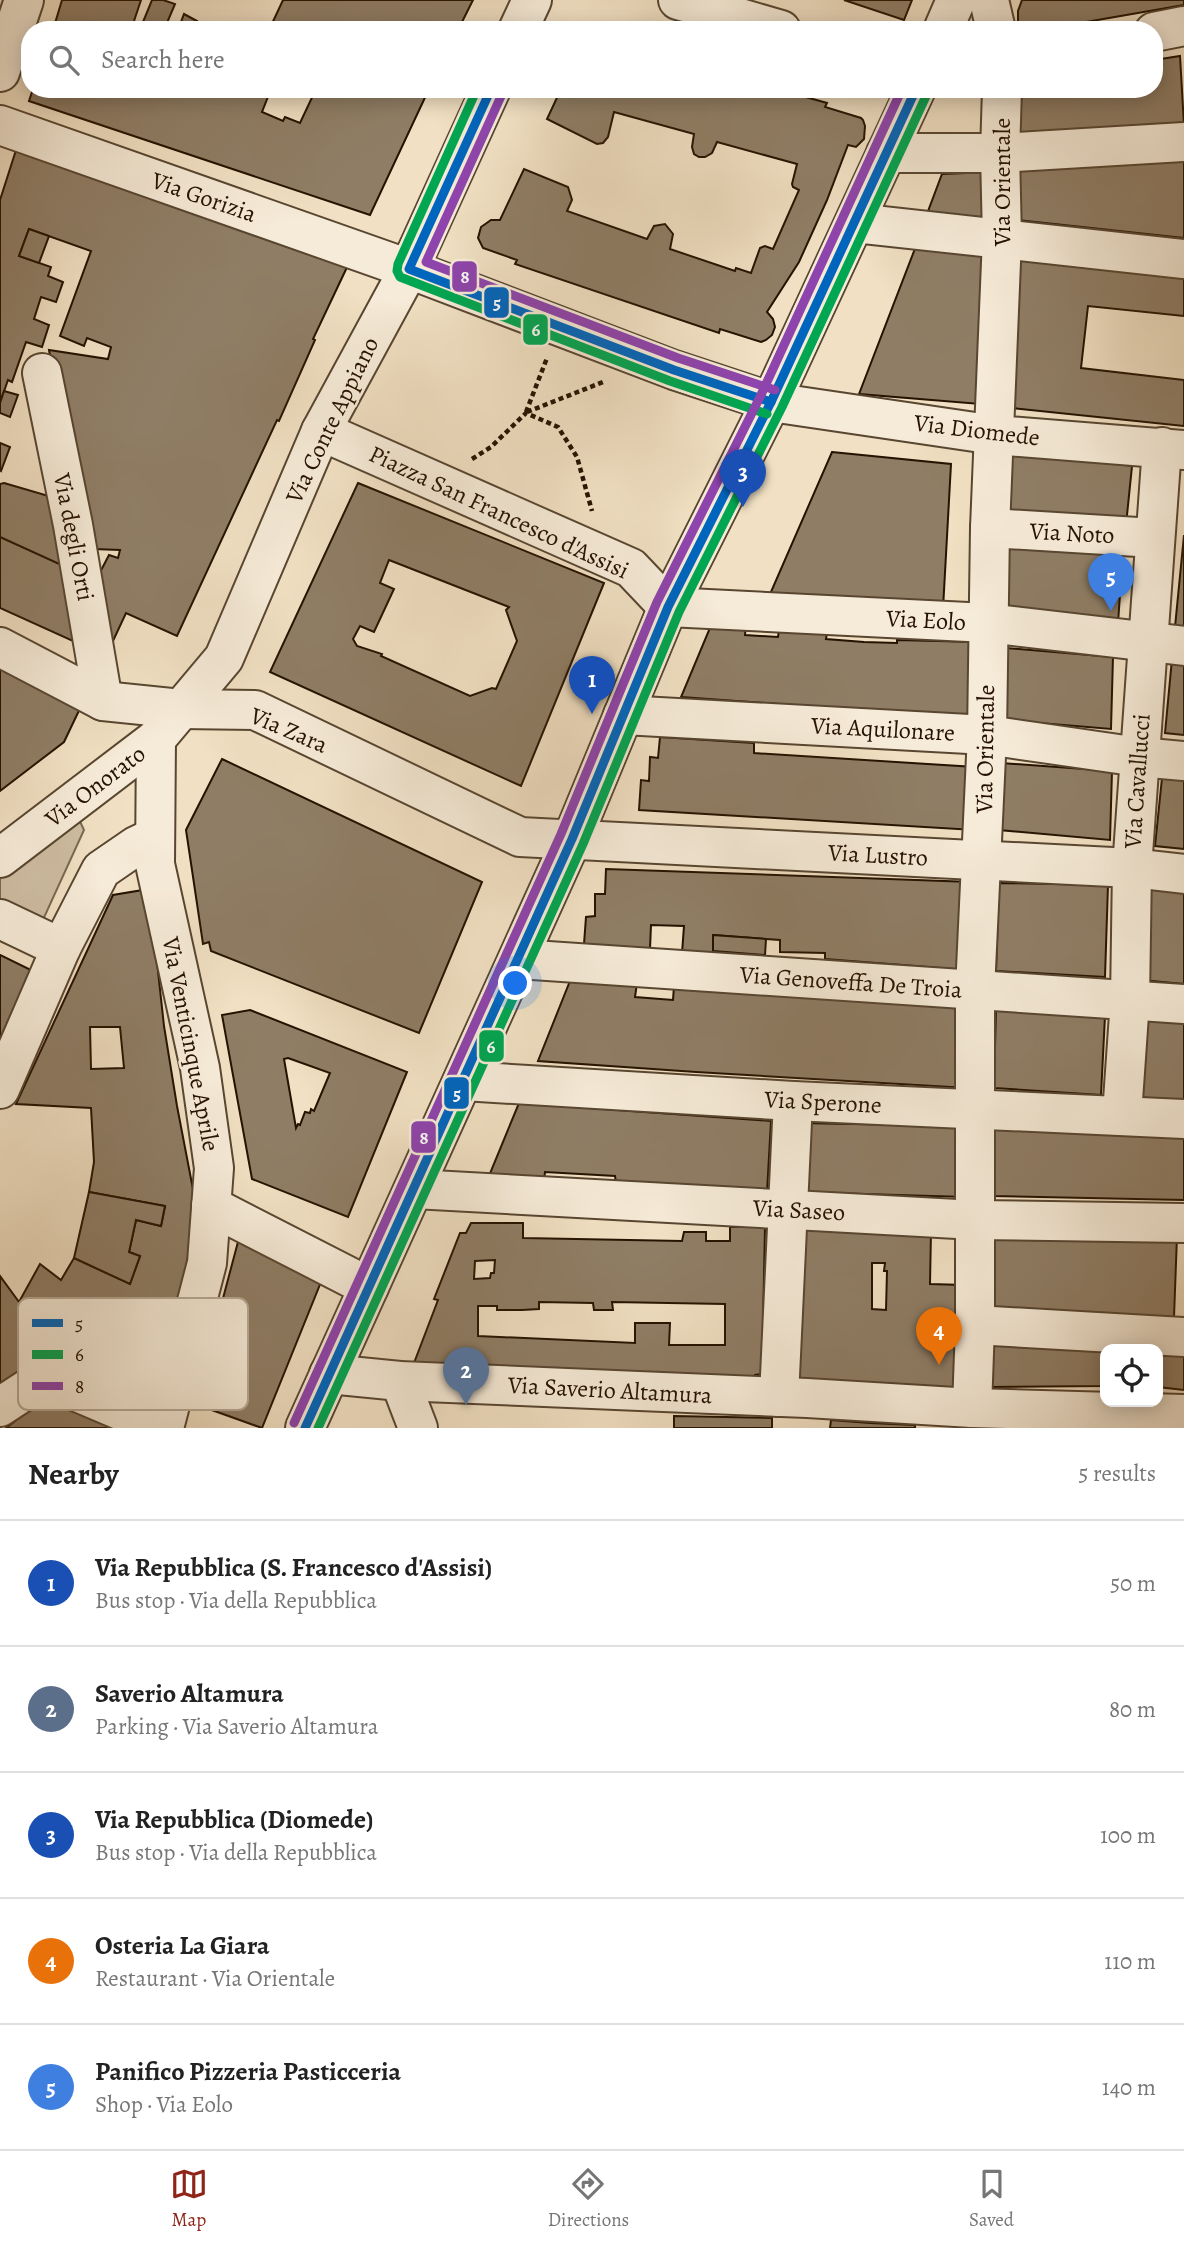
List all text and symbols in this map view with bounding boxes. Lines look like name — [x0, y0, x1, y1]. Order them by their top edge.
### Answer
search box — [21, 21, 1163, 98]
icon: search — [45, 41, 83, 79]
text: Search here — [101, 42, 225, 77]
street label: Via Orientale — [986, 118, 1018, 247]
street label: Via Gorizia — [146, 164, 261, 230]
line badge: 8 — [451, 260, 478, 293]
text: 8 — [460, 264, 470, 290]
line badge: 5 — [483, 286, 510, 319]
text: 5 — [493, 290, 501, 316]
line badge: 6 — [522, 313, 549, 346]
text: 6 — [532, 317, 541, 343]
street label: Via Conte Appiano — [277, 331, 386, 509]
street label: Via Diomede — [911, 406, 1042, 454]
street label: Piazza San Francesco d'Assisi — [364, 438, 634, 586]
pin: 3 — [720, 449, 766, 507]
street label: Via degli Orti — [46, 469, 102, 604]
street label: Via Noto — [1028, 515, 1115, 551]
pin: 5 — [1088, 553, 1134, 611]
street label: Via Eolo — [884, 602, 967, 638]
pin: 1 — [569, 656, 615, 714]
street label: Via Orientale — [968, 684, 1002, 815]
street label: Via Zara — [244, 699, 333, 761]
street label: Via Aquilonare — [809, 709, 956, 749]
street label: Via Cavallucci — [1116, 713, 1158, 850]
street label: Via Onorato — [37, 738, 152, 835]
street label: Via Lustro — [826, 836, 929, 874]
street label: Via Venticinque Aprile — [154, 933, 227, 1154]
street label: Via Genoveffa De Troia — [738, 958, 964, 1006]
your location — [498, 966, 532, 1000]
line badge: 6 — [478, 1029, 505, 1063]
text: 6 — [487, 1034, 496, 1060]
line badge: 5 — [443, 1076, 470, 1110]
text: 5 — [453, 1081, 461, 1107]
street label: Via Sperone — [763, 1083, 882, 1121]
line badge: 8 — [410, 1120, 437, 1154]
text: 8 — [419, 1125, 429, 1151]
street label: Via Saseo — [751, 1192, 846, 1228]
legend — [18, 1298, 248, 1410]
pin: 4 — [916, 1307, 962, 1365]
text: 5 — [75, 1311, 83, 1337]
text: 6 — [75, 1342, 84, 1368]
map controls — [1100, 1344, 1163, 1407]
button: locate — [1100, 1344, 1163, 1407]
pin: 2 — [443, 1347, 489, 1405]
street label: Via Saverio Altamura — [506, 1369, 714, 1411]
text: 8 — [75, 1374, 84, 1400]
text: Nearby — [28, 1454, 119, 1494]
text: 5 results — [1079, 1458, 1156, 1489]
text: Via Repubblica (S. Francesco d'Assisi) — [95, 1550, 492, 1585]
text: 1 — [47, 1568, 55, 1599]
text: 50 m — [1110, 1568, 1156, 1599]
text: Bus stop · Via della Repubblica — [95, 1585, 377, 1616]
text: Saverio Altamura — [95, 1676, 284, 1711]
text: 2 — [45, 1694, 57, 1725]
text: 80 m — [1109, 1694, 1156, 1725]
text: Parking · Via Saverio Altamura — [95, 1711, 379, 1742]
text: Via Repubblica (Diomede) — [95, 1802, 374, 1837]
text: 3 — [46, 1820, 56, 1851]
text: 100 m — [1100, 1820, 1156, 1851]
text: Bus stop · Via della Repubblica — [95, 1837, 377, 1868]
text: Osteria La Giara — [95, 1928, 270, 1963]
text: 4 — [46, 1946, 56, 1977]
text: 110 m — [1104, 1946, 1156, 1977]
text: Restaurant · Via Orientale — [95, 1963, 335, 1994]
text: Panifico Pizzeria Pasticceria — [95, 2054, 401, 2089]
text: 5 — [46, 2072, 56, 2103]
text: 140 m — [1102, 2072, 1156, 2103]
text: Shop · Via Eolo — [95, 2089, 233, 2120]
tab: Map — [170, 2165, 208, 2233]
tab: Directions — [548, 2165, 629, 2233]
tab: Saved — [969, 2165, 1014, 2233]

